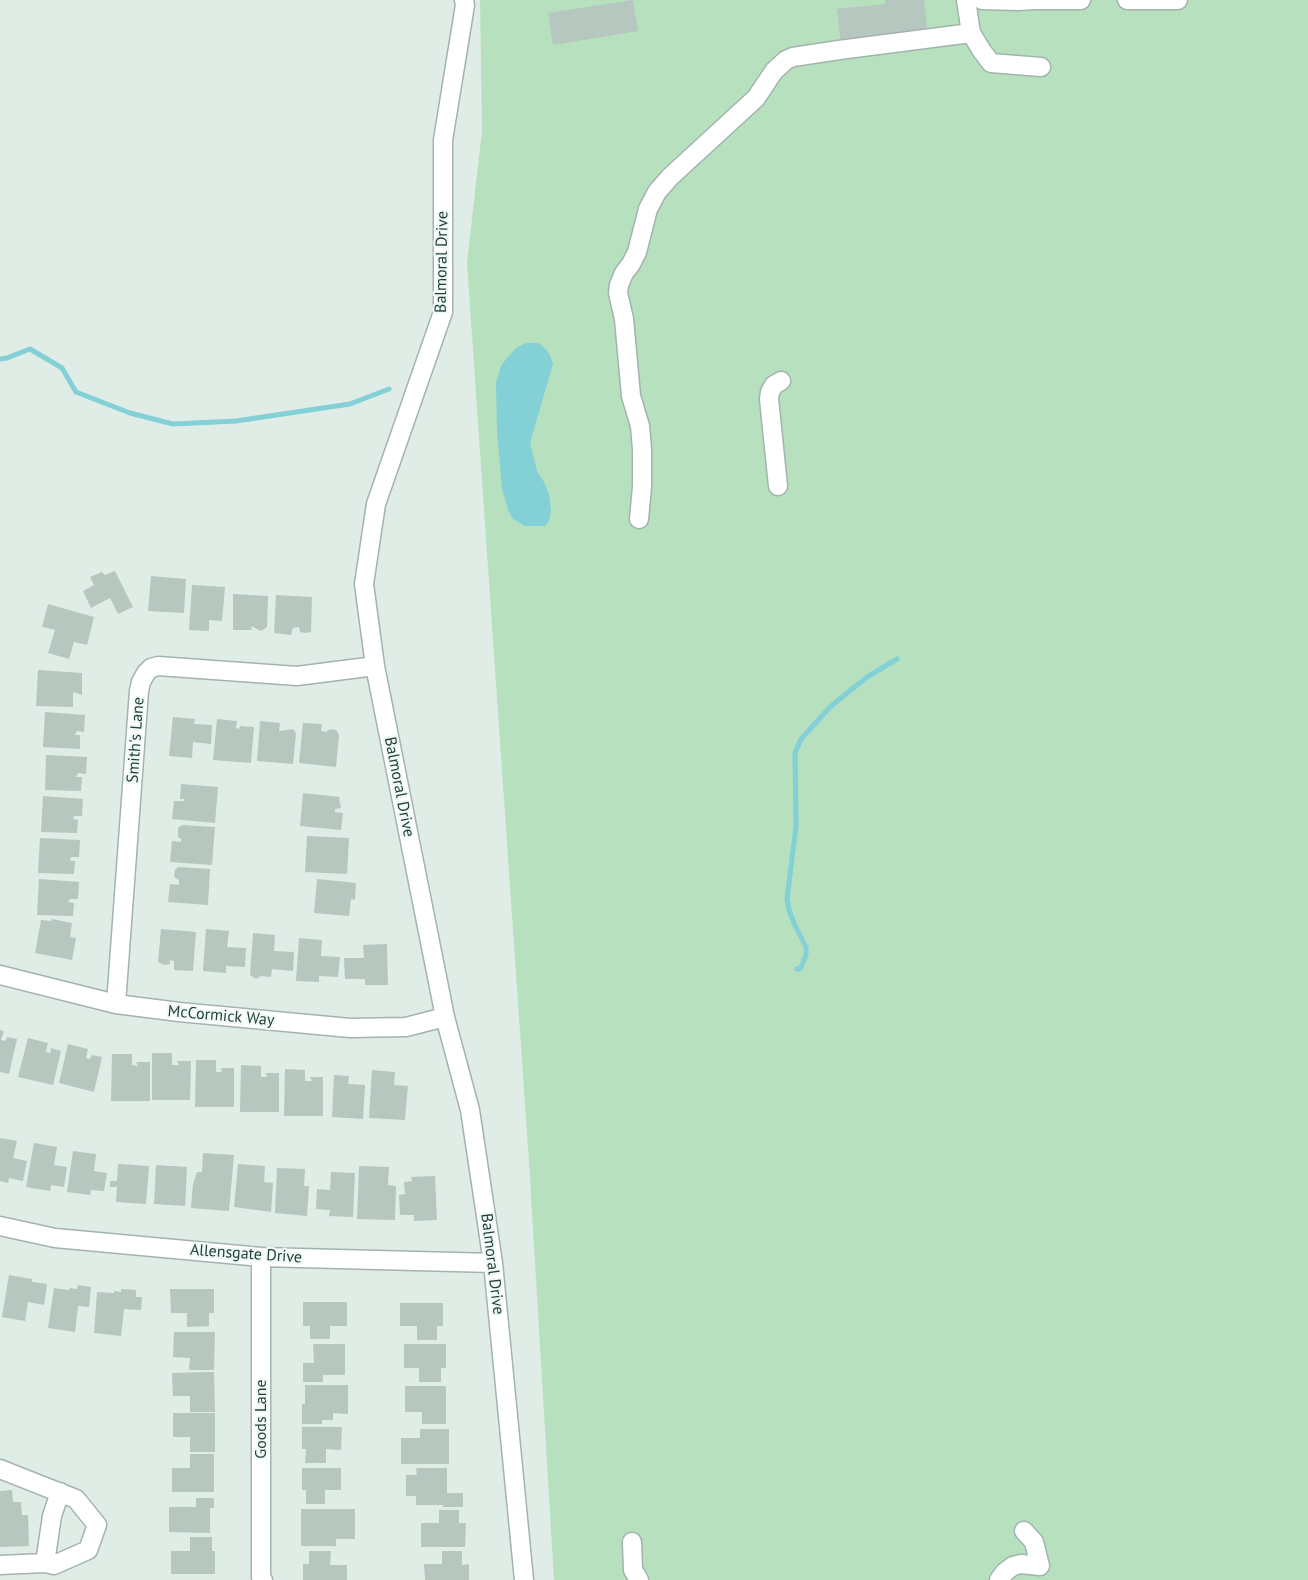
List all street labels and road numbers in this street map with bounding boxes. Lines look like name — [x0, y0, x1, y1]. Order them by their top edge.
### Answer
street label: Balmoral Drive — [432, 211, 452, 313]
street label: Smith's Lane — [123, 696, 149, 784]
street label: Balmoral Drive — [380, 735, 418, 839]
street label: McCormick Way — [167, 1002, 275, 1030]
street label: Balmoral Drive — [476, 1212, 508, 1316]
street label: Allensgate Drive — [189, 1241, 303, 1267]
street label: Goods Lane — [251, 1379, 271, 1459]

